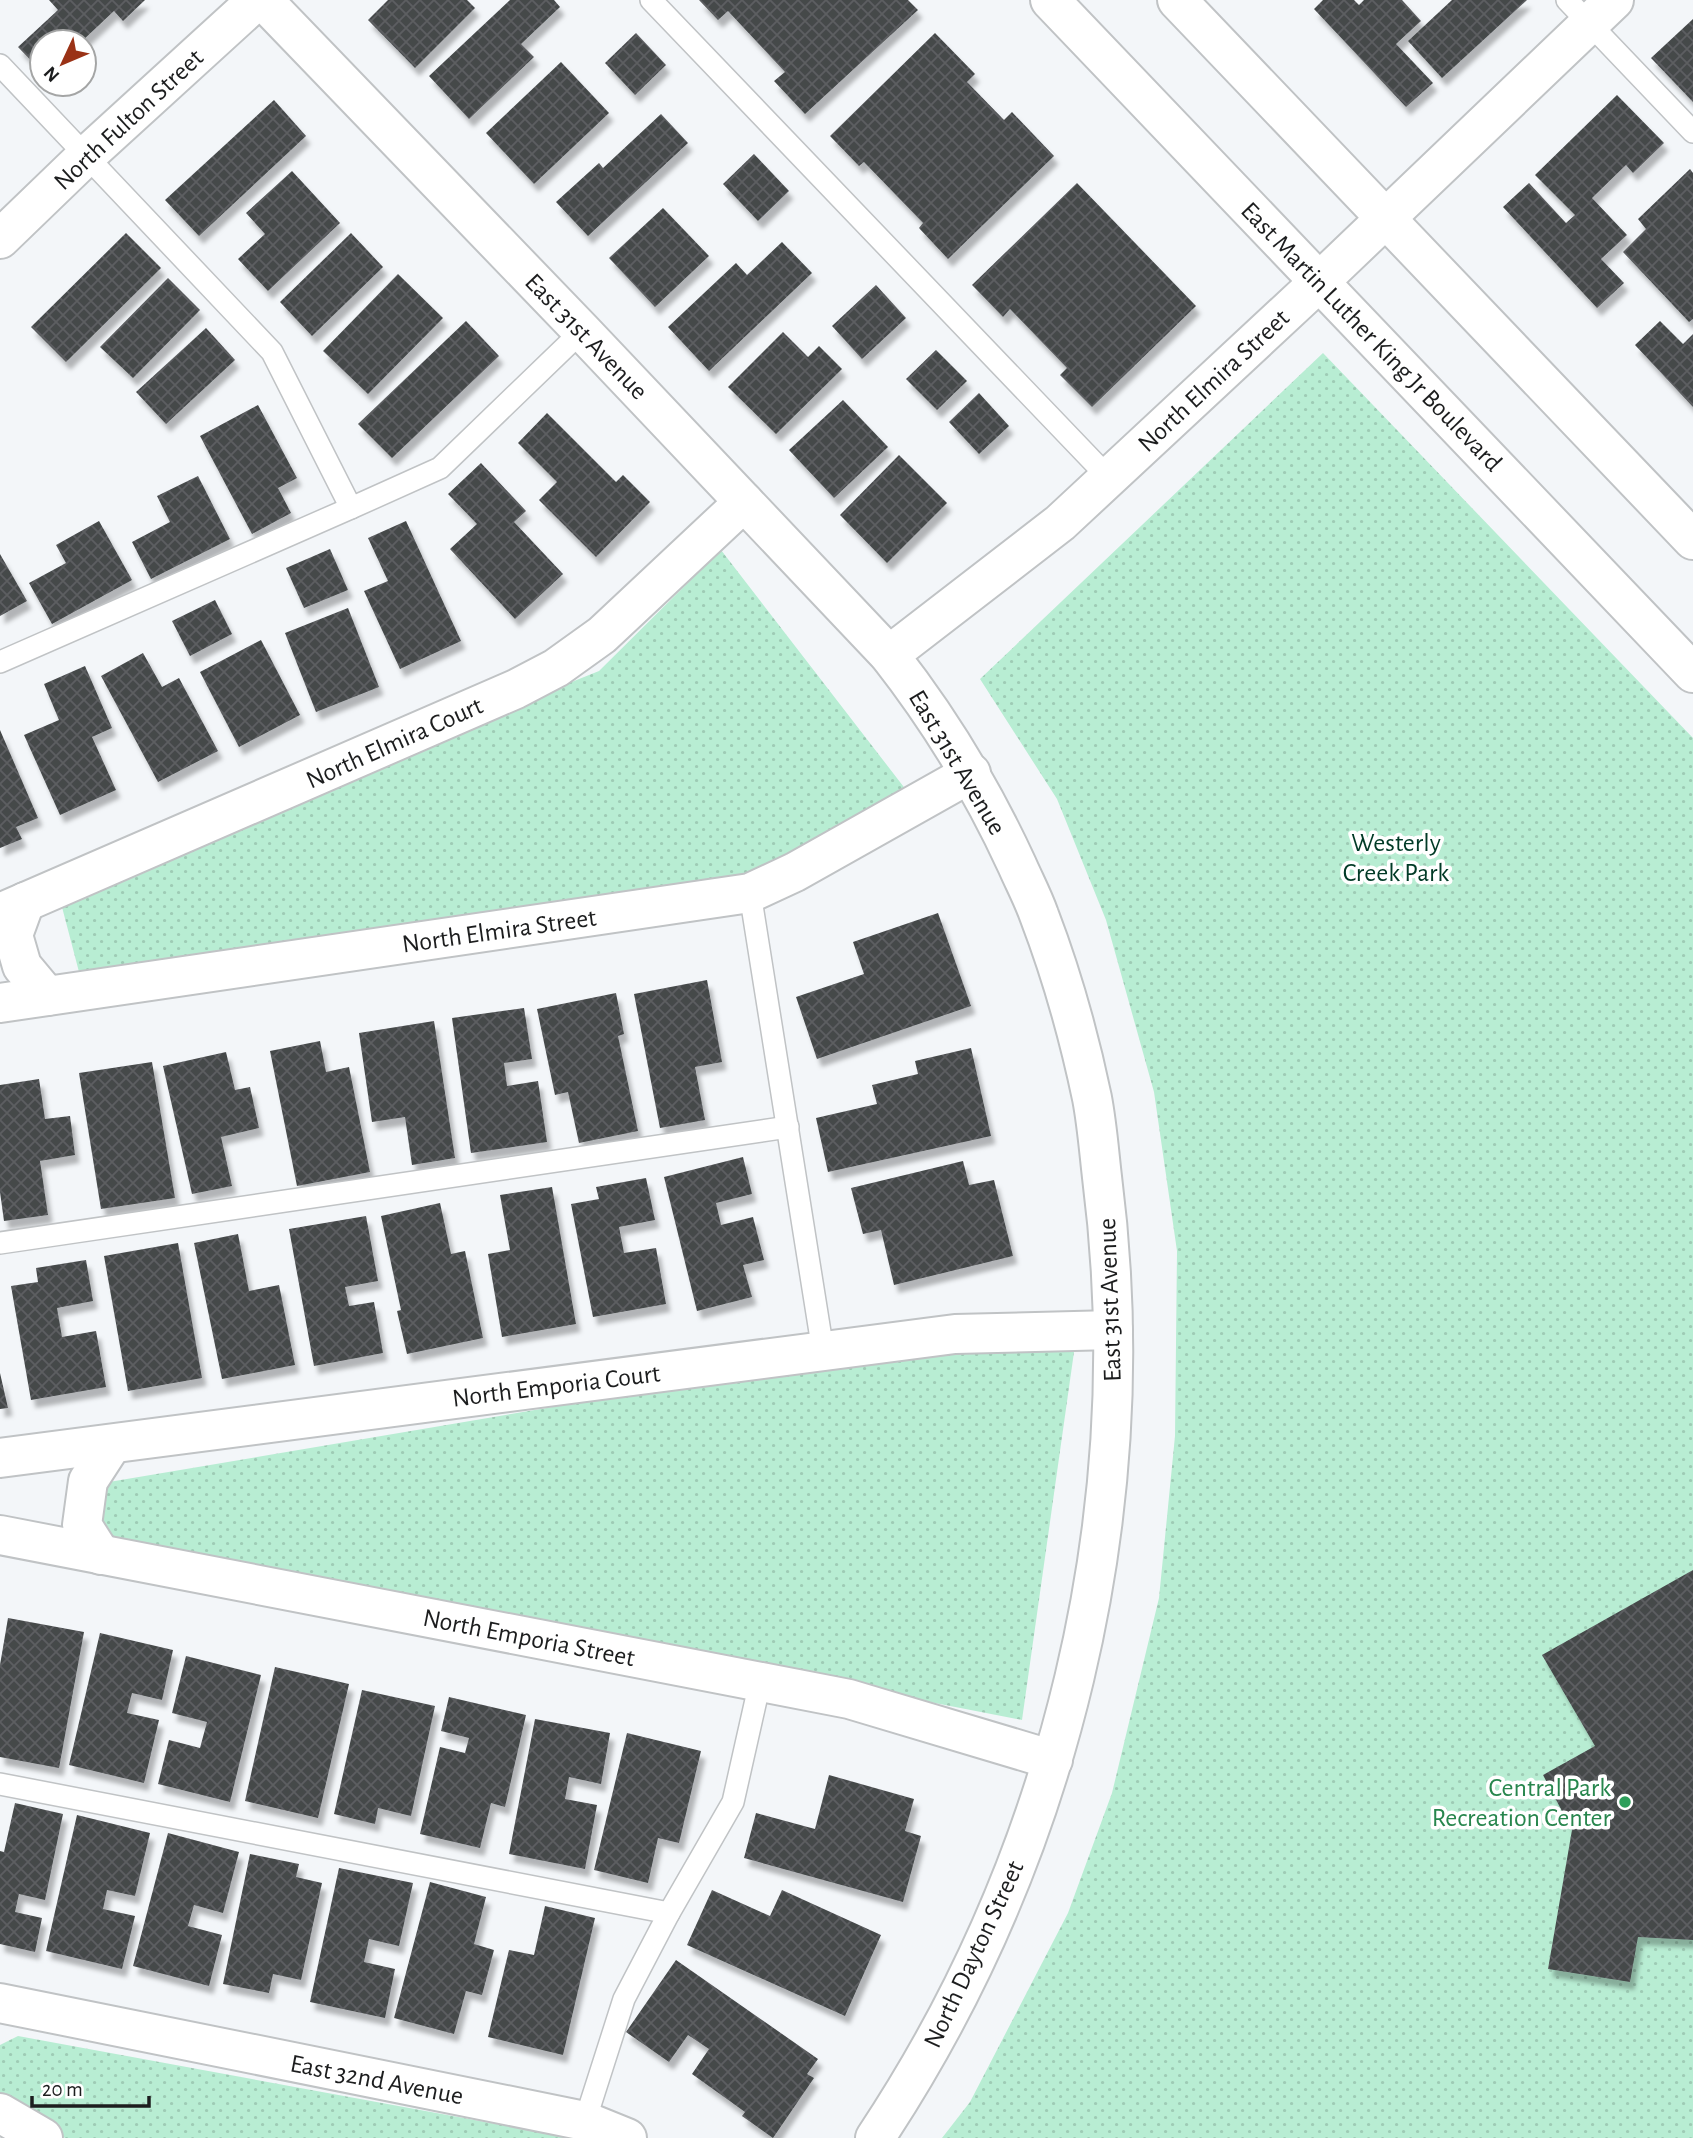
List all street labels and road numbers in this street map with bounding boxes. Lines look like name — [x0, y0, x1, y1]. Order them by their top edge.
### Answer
street label: North Fulton Street — [47, 42, 209, 196]
street label: East Martin Luther King Jr Boulevard — [1236, 197, 1507, 476]
street label: East 31st Avenue — [520, 269, 653, 405]
street label: North Elmira Street — [1133, 304, 1294, 457]
street label: East 31st Avenue — [904, 686, 1010, 839]
street label: North Elmira Court — [302, 692, 487, 793]
street label: North Elmira Street — [400, 904, 598, 957]
street label: East 31st Avenue — [1094, 1218, 1126, 1382]
street label: North Emporia Court — [451, 1360, 662, 1412]
street label: North Emporia Street — [421, 1605, 637, 1671]
street label: North Dayton Street — [919, 1857, 1029, 2052]
street label: East 32nd Avenue — [288, 2050, 466, 2110]

